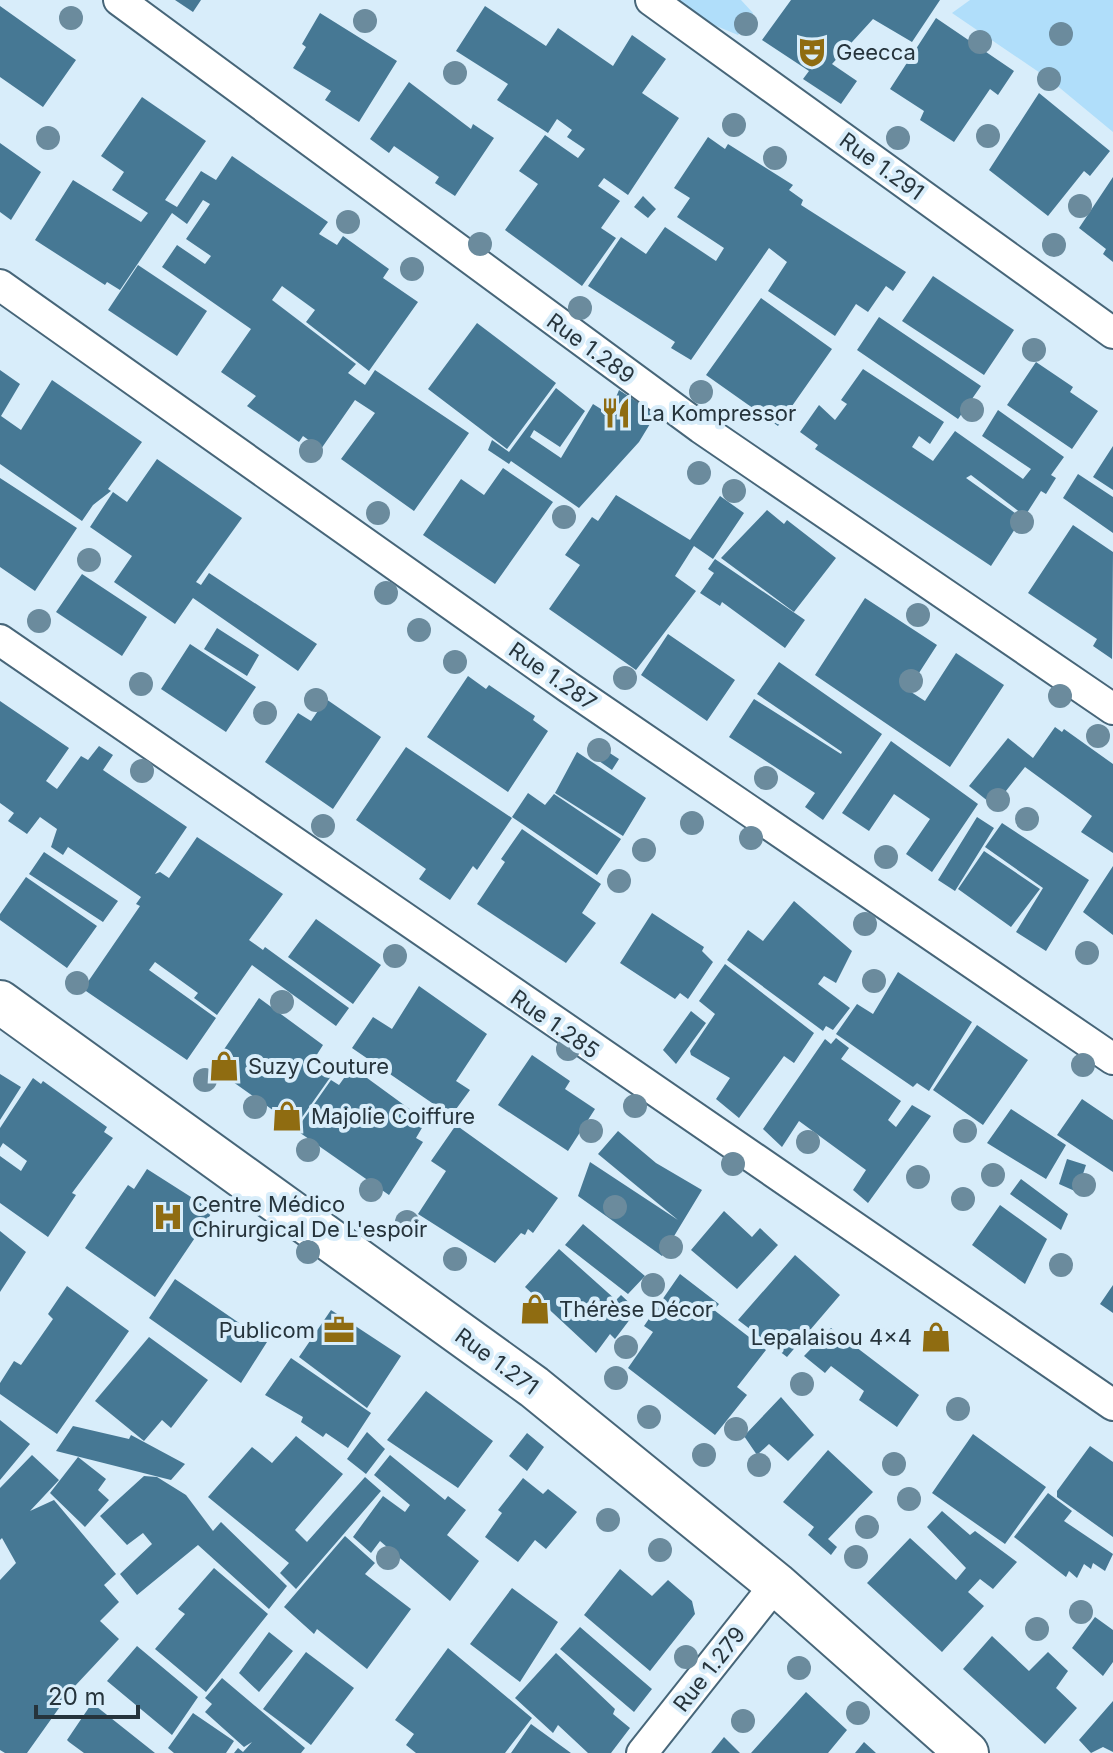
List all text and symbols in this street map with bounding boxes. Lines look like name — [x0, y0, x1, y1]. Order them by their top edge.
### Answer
theatre icon: Geecca — [795, 35, 829, 69]
place label: Geecca — [836, 39, 916, 65]
street label: Rue 1.291 — [835, 127, 929, 205]
street label: Rue 1.289 — [542, 307, 640, 389]
restaurant icon: La Kompressor — [599, 396, 633, 430]
place label: La Kompressor — [640, 400, 796, 426]
street label: Rue 1.287 — [504, 636, 602, 716]
street label: Rue 1.285 — [506, 984, 604, 1064]
shop icon: Suzy Couture — [207, 1049, 241, 1083]
place label: Suzy Couture — [248, 1053, 389, 1079]
shop icon: Majolie Coiffure — [270, 1099, 304, 1133]
place label: Majolie Coiffure — [311, 1103, 475, 1129]
place label: Centre Médico Chirurgical De L'espoir — [192, 1191, 427, 1242]
hospital icon: Centre Médico Chirurgical De L'espoir — [151, 1200, 185, 1234]
shop icon: Thérèse Décor — [518, 1292, 552, 1326]
place label: Thérèse Décor — [559, 1296, 713, 1322]
office icon: Publicom — [322, 1313, 356, 1347]
place label: Publicom — [219, 1317, 315, 1343]
shop icon: Lepalaisou 4×4 — [919, 1320, 953, 1354]
street label: Rue 1.271 — [450, 1322, 544, 1400]
place label: Lepalaisou 4×4 — [751, 1324, 912, 1350]
street label: Rue 1.279 — [668, 1621, 750, 1717]
scale bar — [36, 1669, 138, 1719]
text: 20 m — [48, 1682, 106, 1711]

